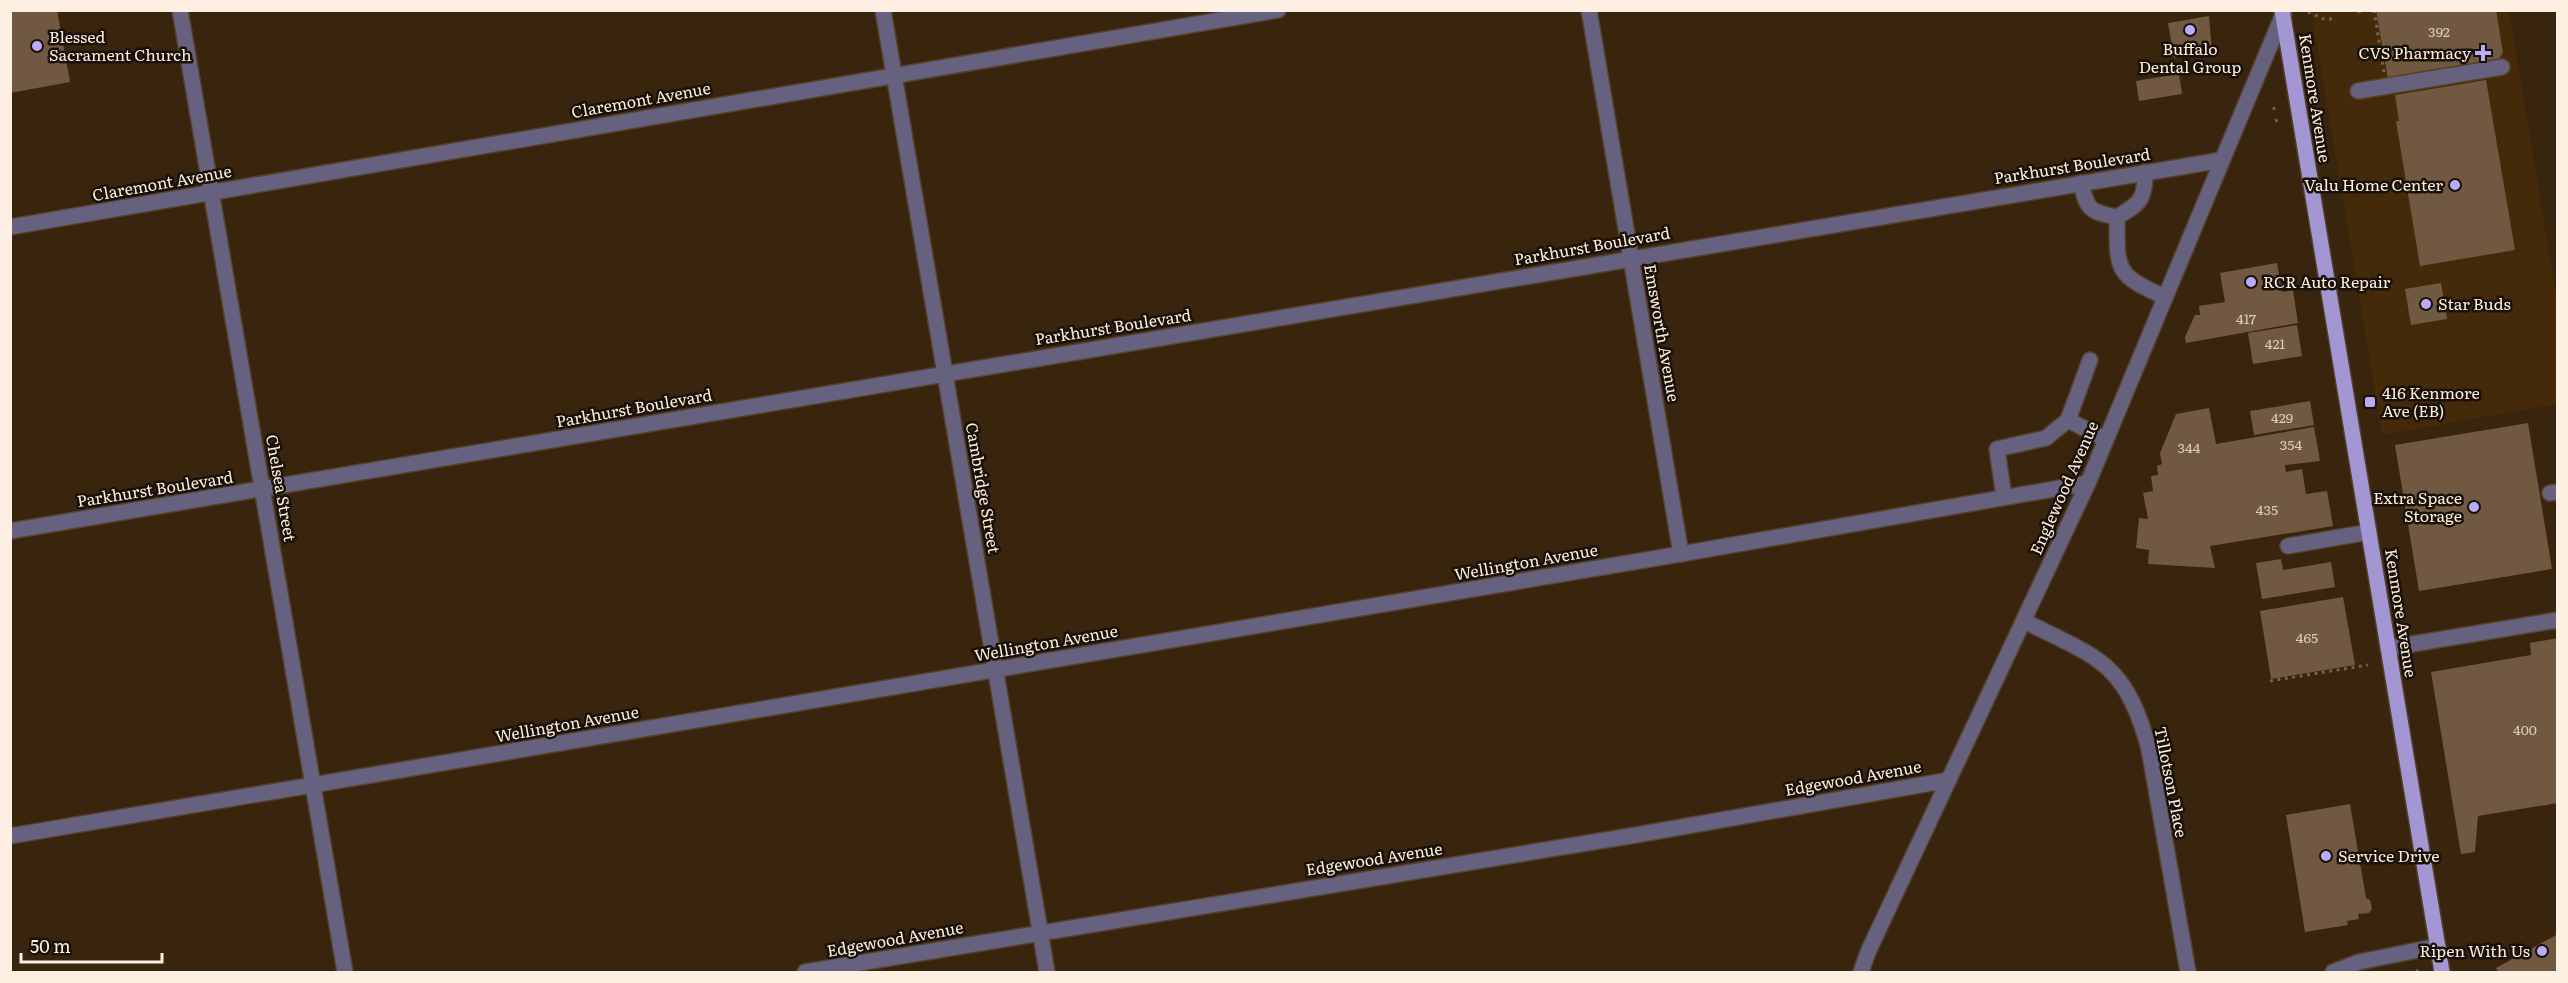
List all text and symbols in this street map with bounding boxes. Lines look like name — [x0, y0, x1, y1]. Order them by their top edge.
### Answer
house number: 392 — [2428, 21, 2450, 41]
marker: Buffalo Dental Group — [2183, 23, 2197, 37]
place label: Blessed Sacrament Church — [49, 24, 192, 66]
street label: Kenmore Avenue — [2294, 32, 2338, 164]
place label: Buffalo Dental Group — [2139, 36, 2241, 78]
marker: Blessed Sacrament Church — [30, 39, 44, 53]
place label: CVS Pharmacy — [2359, 40, 2472, 64]
marker: CVS Pharmacy — [2476, 46, 2490, 60]
street label: Claremont Avenue — [569, 75, 712, 123]
street label: Parkhurst Boulevard — [1992, 141, 2152, 189]
street label: Claremont Avenue — [90, 158, 233, 206]
place label: Valu Home Center — [2304, 172, 2443, 196]
marker: Valu Home Center — [2448, 178, 2462, 192]
street label: Parkhurst Boulevard — [1512, 219, 1672, 271]
street label: Emsworth Avenue — [1639, 262, 1687, 404]
place label: RCR Auto Repair — [2263, 269, 2391, 293]
marker: RCR Auto Repair — [2244, 275, 2258, 289]
place label: Star Buds — [2438, 291, 2511, 315]
marker: Star Buds — [2419, 297, 2433, 311]
street label: Parkhurst Boulevard — [1033, 302, 1193, 350]
house number: 417 — [2236, 308, 2256, 328]
house number: 421 — [2265, 333, 2286, 353]
place label: 416 Kenmore Ave (EB) — [2382, 380, 2480, 422]
street label: Parkhurst Boulevard — [554, 381, 714, 433]
marker: 416 Kenmore Ave (EB) — [2363, 395, 2377, 409]
house number: 429 — [2271, 407, 2293, 427]
street label: Englewood Avenue — [2023, 417, 2103, 558]
street label: Cambridge Street — [961, 420, 1007, 556]
street label: Chelsea Street — [261, 433, 303, 544]
house number: 354 — [2280, 434, 2302, 454]
house number: 344 — [2178, 437, 2201, 457]
street label: Parkhurst Boulevard — [75, 464, 235, 512]
place label: Extra Space Storage — [2373, 485, 2462, 527]
house number: 435 — [2256, 499, 2278, 519]
marker: Extra Space Storage — [2467, 500, 2481, 514]
street label: Wellington Avenue — [1452, 537, 1599, 585]
street label: Kenmore Avenue — [2380, 547, 2424, 679]
street label: Wellington Avenue — [972, 618, 1119, 666]
house number: 465 — [2296, 627, 2318, 647]
street label: Wellington Avenue — [493, 699, 640, 747]
house number: 400 — [2513, 719, 2537, 739]
street label: Tillotson Place — [2149, 724, 2195, 839]
street label: Edgewood Avenue — [1783, 753, 1923, 801]
street label: Edgewood Avenue — [1304, 835, 1444, 881]
place label: Service Drive — [2338, 843, 2440, 867]
marker: Service Drive — [2319, 849, 2333, 863]
street label: Edgewood Avenue — [825, 914, 965, 962]
scale bar — [21, 926, 162, 964]
text: 50 m — [30, 932, 71, 959]
place label: Ripen With Us — [2419, 938, 2530, 962]
marker: Ripen With Us — [2535, 944, 2549, 958]

